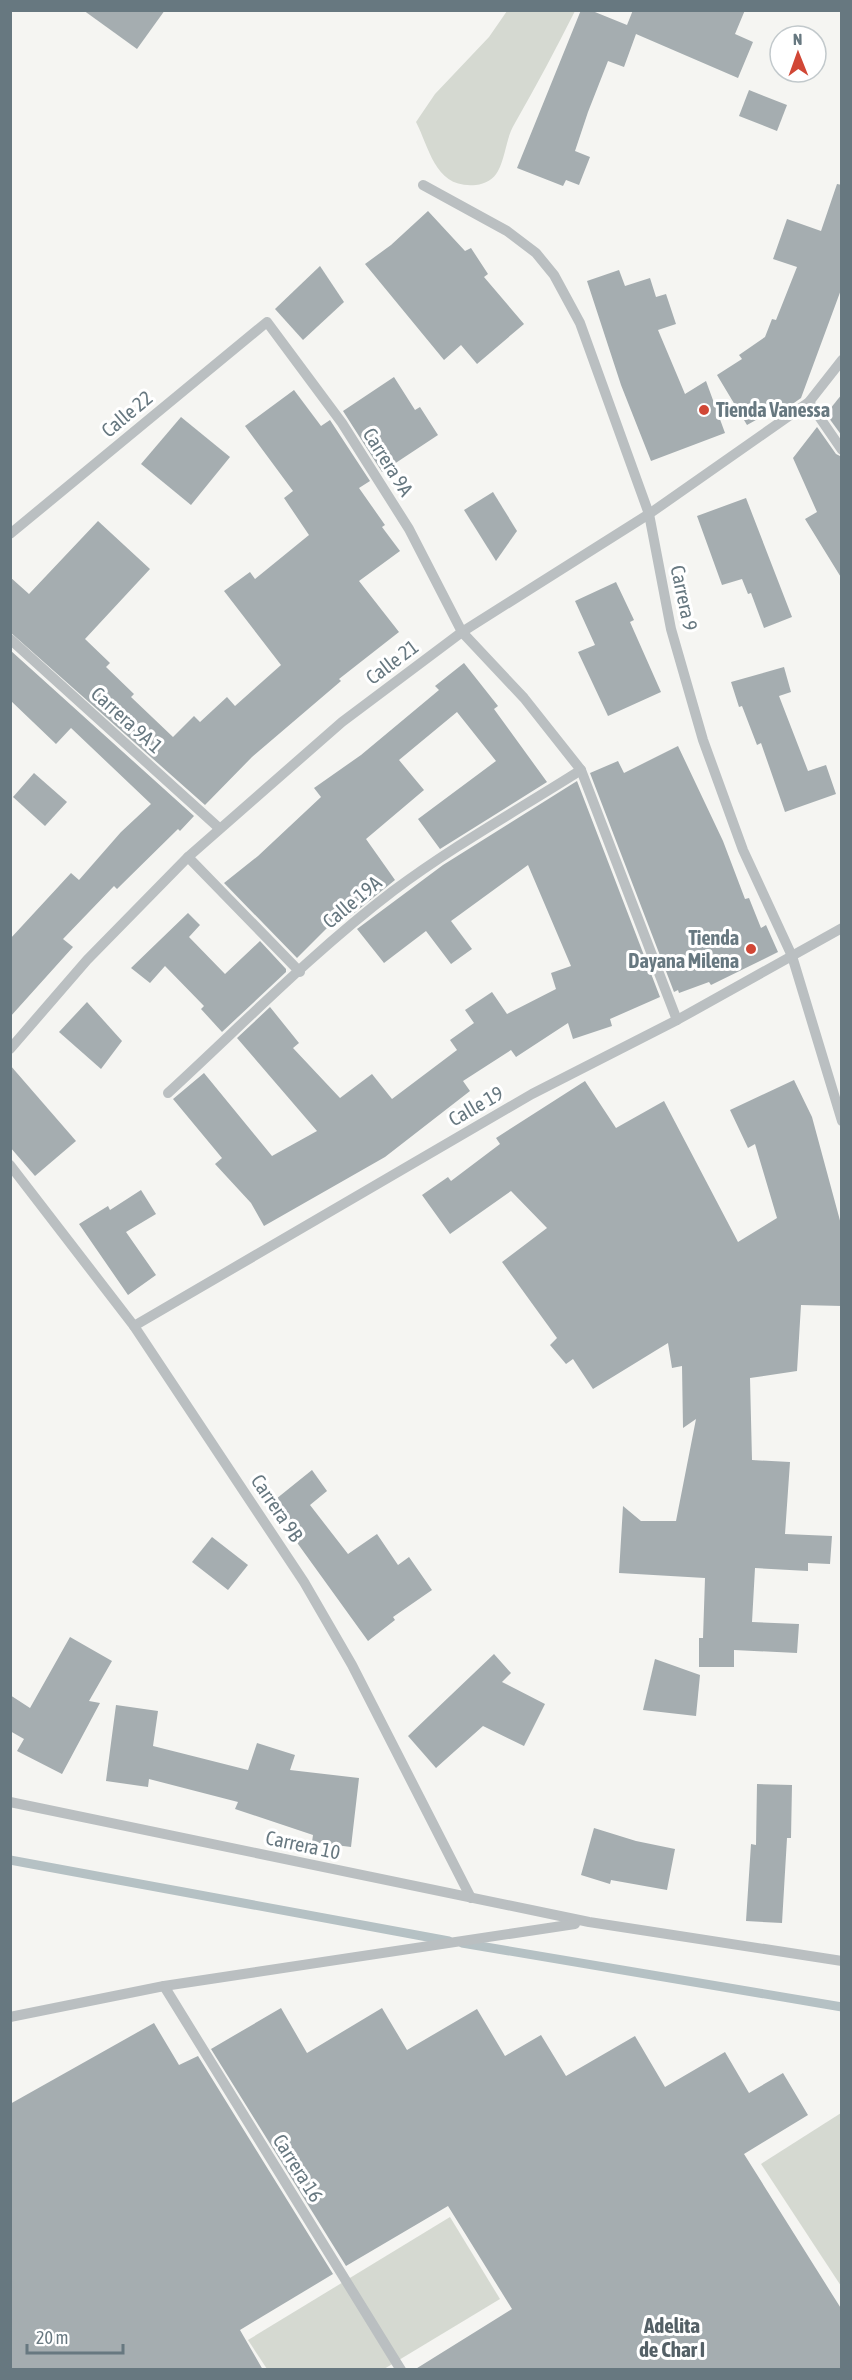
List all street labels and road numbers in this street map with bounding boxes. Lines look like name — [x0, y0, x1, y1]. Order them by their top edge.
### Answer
street label: Calle 22 — [97, 386, 157, 441]
street label: Carrera 9A — [359, 423, 418, 500]
street label: Carrera 9 — [666, 563, 703, 633]
street label: Calle 21 — [361, 635, 422, 689]
street label: Carrera 9A 1 — [87, 682, 168, 758]
street label: Calle 19A — [318, 870, 386, 933]
street label: Calle 19 — [444, 1081, 507, 1130]
street label: Carrera 9B — [247, 1470, 308, 1546]
street label: Carrera 10 — [264, 1825, 342, 1864]
street label: Carrera 16 — [269, 2130, 328, 2206]

